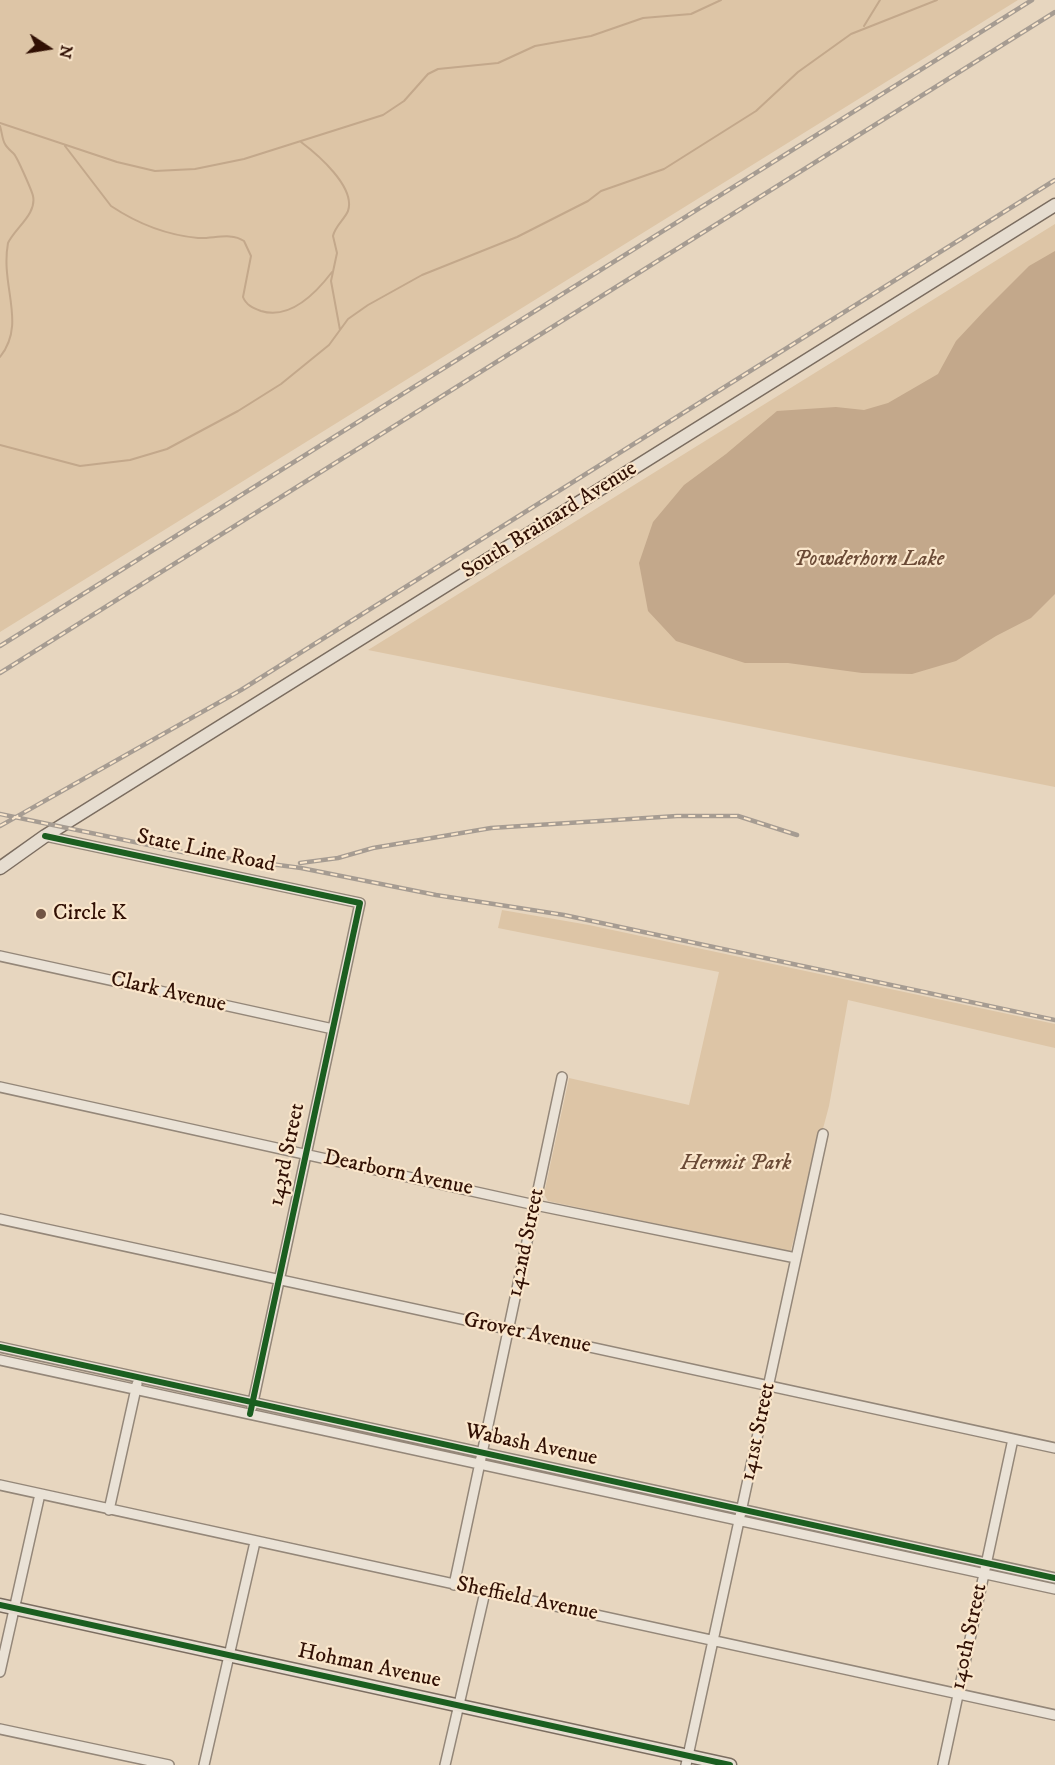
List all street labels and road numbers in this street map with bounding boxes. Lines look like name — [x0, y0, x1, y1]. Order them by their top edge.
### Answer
street label: South Brainard Avenue — [458, 456, 642, 586]
street label: State Line Road — [134, 824, 278, 880]
street label: Clark Avenue — [108, 967, 228, 1019]
street label: 143rd Street — [264, 1101, 312, 1209]
street label: Dearborn Avenue — [321, 1145, 475, 1203]
street label: 142nd Street — [503, 1186, 551, 1300]
street label: Grover Avenue — [461, 1308, 593, 1360]
street label: 141st Street — [736, 1380, 782, 1484]
street label: Wabash Avenue — [462, 1419, 600, 1473]
street label: Sheffield Avenue — [454, 1572, 600, 1628]
street label: 140th Street — [946, 1581, 994, 1693]
street label: Hohman Avenue — [295, 1639, 443, 1695]

